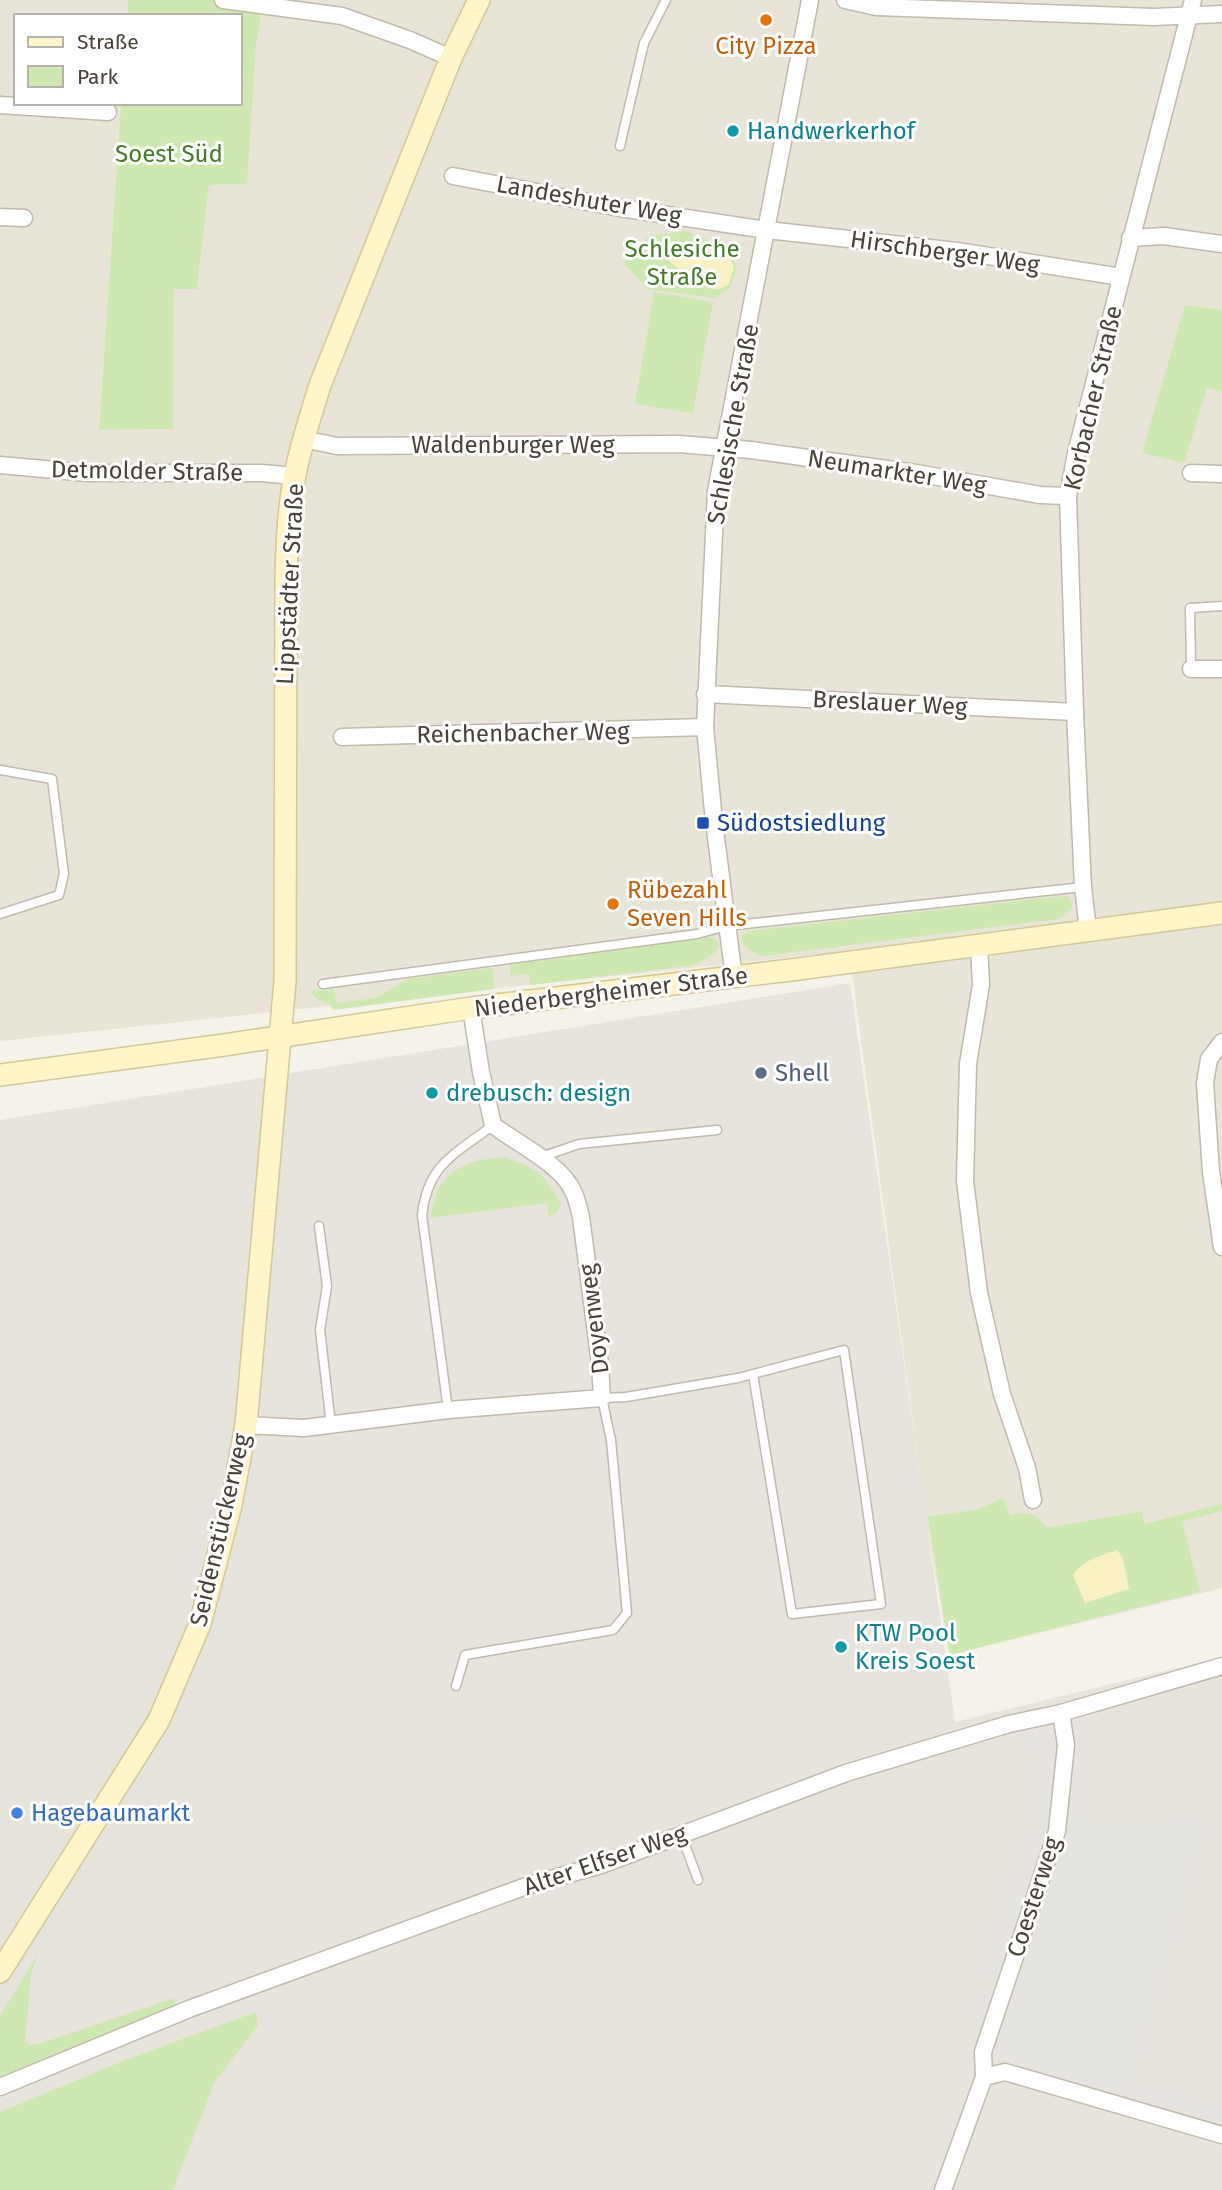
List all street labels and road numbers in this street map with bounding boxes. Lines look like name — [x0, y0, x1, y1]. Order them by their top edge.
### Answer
street label: Landeshuter Weg — [494, 170, 684, 230]
street label: Hirschberger Weg — [849, 225, 1042, 279]
street label: Korbacher Straße — [1058, 303, 1128, 493]
street label: Schlesische Straße — [702, 321, 764, 527]
street label: Waldenburger Weg — [411, 431, 615, 459]
street label: Neumarkter Weg — [806, 444, 989, 500]
street label: Detmolder Straße — [51, 455, 243, 487]
street label: Lippstädter Straße — [271, 482, 309, 686]
street label: Breslauer Weg — [812, 685, 969, 721]
street label: Reichenbacher Weg — [416, 717, 630, 749]
street label: Niederbergheimer Straße — [473, 961, 749, 1023]
street label: Doyenweg — [573, 1262, 615, 1376]
street label: Seidenstückerweg — [184, 1430, 256, 1629]
street label: Alter Elfser Weg — [520, 1819, 691, 1901]
street label: Coesterweg — [1001, 1833, 1067, 1961]

